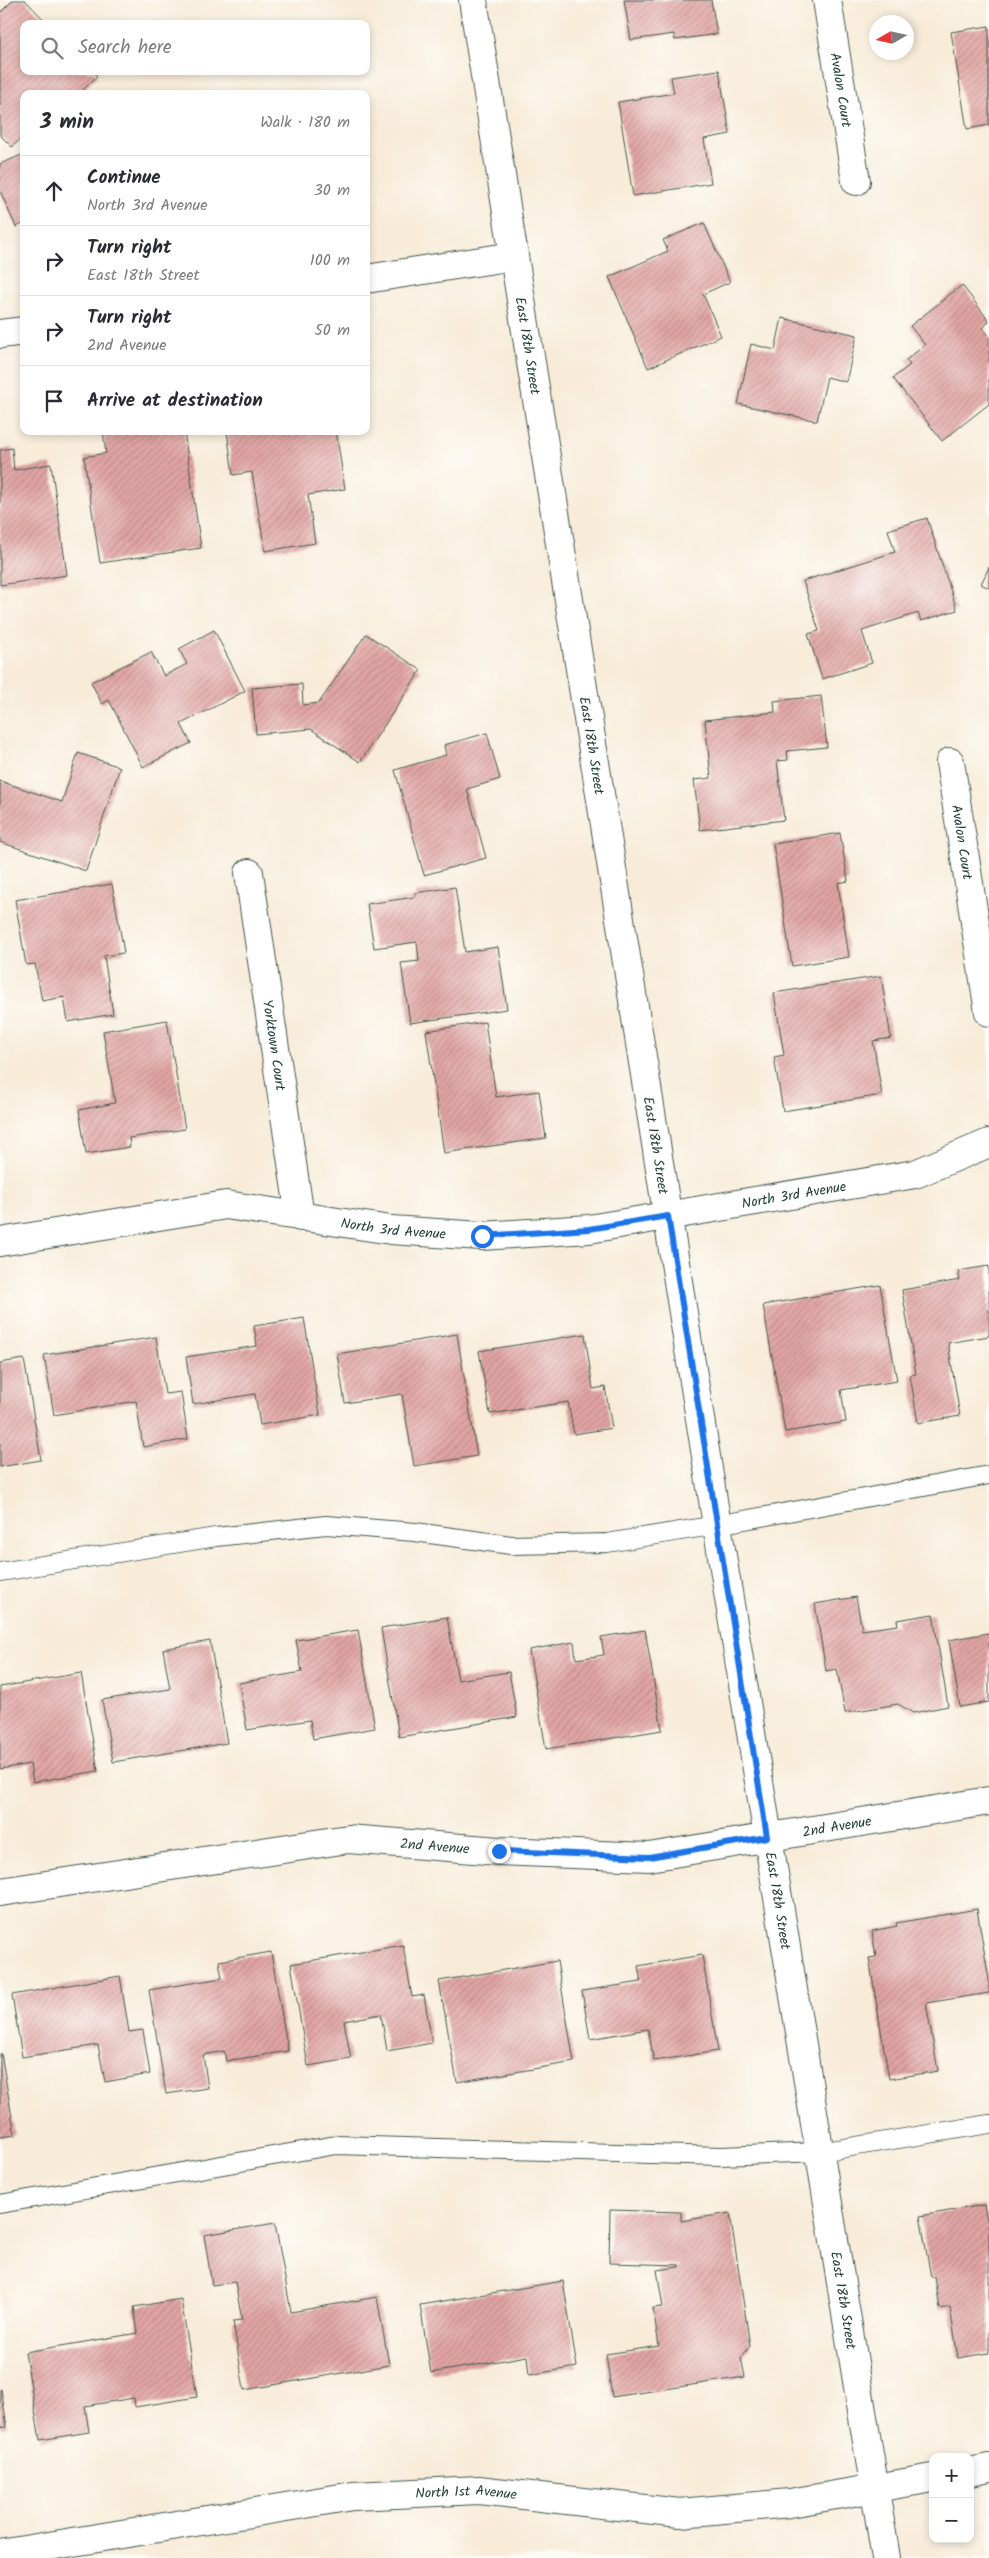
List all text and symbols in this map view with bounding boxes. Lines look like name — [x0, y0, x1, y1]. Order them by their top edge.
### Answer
north arrow — [869, 15, 914, 60]
search box — [20, 20, 370, 75]
text: Search here — [78, 33, 172, 63]
icon: search — [38, 34, 66, 62]
street label: Avalon Court — [824, 51, 857, 130]
text: 3 min — [40, 106, 94, 139]
text: Walk · 180 m — [260, 110, 350, 135]
text: Continue — [87, 163, 160, 193]
icon: ahead — [40, 177, 68, 205]
text: 30 m — [314, 178, 350, 203]
text: North 3rd Avenue — [87, 193, 208, 218]
text: Turn right — [87, 233, 172, 263]
icon: right — [40, 247, 68, 275]
text: 100 m — [310, 248, 350, 273]
text: East 18th Street — [87, 263, 200, 288]
street label: East 18th Street — [509, 295, 546, 397]
text: Turn right — [87, 303, 172, 333]
icon: right — [40, 317, 68, 345]
text: 50 m — [314, 318, 350, 343]
text: 2nd Avenue — [87, 333, 166, 358]
text: Arrive at destination — [87, 386, 263, 416]
icon: arrive — [40, 387, 68, 415]
street label: East 18th Street — [573, 695, 610, 797]
street label: Avalon Court — [945, 803, 978, 882]
street label: Yorktown Court — [256, 998, 291, 1093]
street label: East 18th Street — [637, 1095, 674, 1197]
street label: North 3rd Avenue — [740, 1176, 849, 1215]
street label: North 3rd Avenue — [339, 1213, 447, 1246]
route start — [471, 1225, 494, 1248]
street label: 2nd Avenue — [801, 1810, 874, 1844]
street label: 2nd Avenue — [399, 1833, 471, 1861]
route end — [488, 1840, 511, 1863]
street label: East 18th Street — [759, 1850, 796, 1952]
street label: East 18th Street — [824, 2250, 862, 2352]
map controls — [929, 2453, 974, 2543]
button: + — [929, 2453, 974, 2498]
street label: North 1st Avenue — [415, 2480, 519, 2506]
button: − — [929, 2498, 974, 2543]

